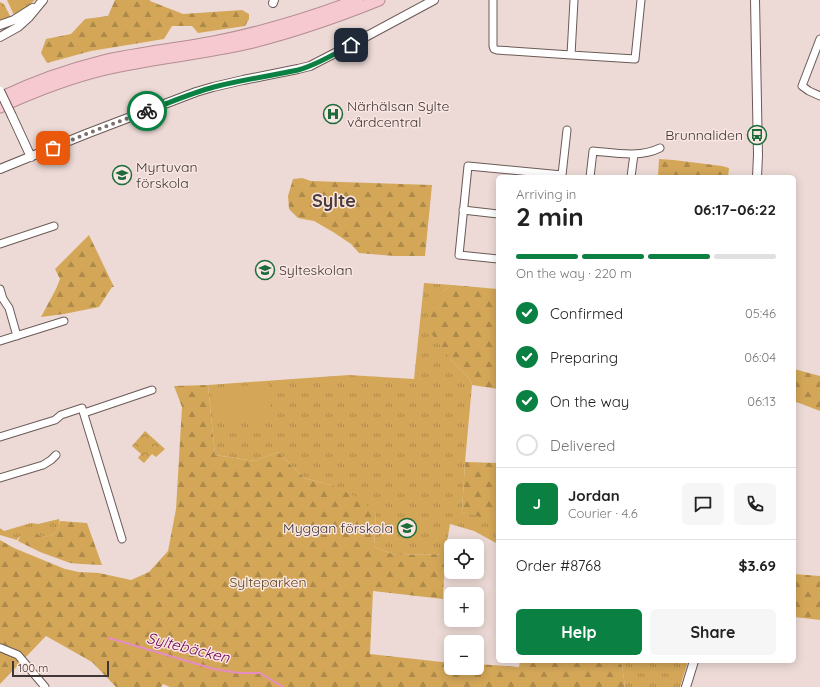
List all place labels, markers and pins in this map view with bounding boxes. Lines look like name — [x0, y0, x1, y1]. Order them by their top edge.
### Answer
pin — [334, 28, 368, 62]
place label: Närhälsan Sylte vårdcentral — [347, 97, 449, 131]
hospital icon: Närhälsan Sylte vårdcentral — [322, 103, 344, 125]
bus stop icon: Brunnaliden — [746, 124, 768, 146]
place label: Brunnaliden — [665, 126, 743, 144]
pin — [36, 131, 70, 165]
place label: Myrtuvan förskola — [136, 158, 198, 192]
school or university icon: Myrtuvan förskola — [111, 164, 133, 186]
school or university icon: Sylteskolan — [254, 259, 276, 281]
place label: Sylteskolan — [279, 261, 353, 279]
school or university icon: Myggan förskola — [396, 517, 418, 539]
place label: Myggan förskola — [283, 519, 393, 537]

